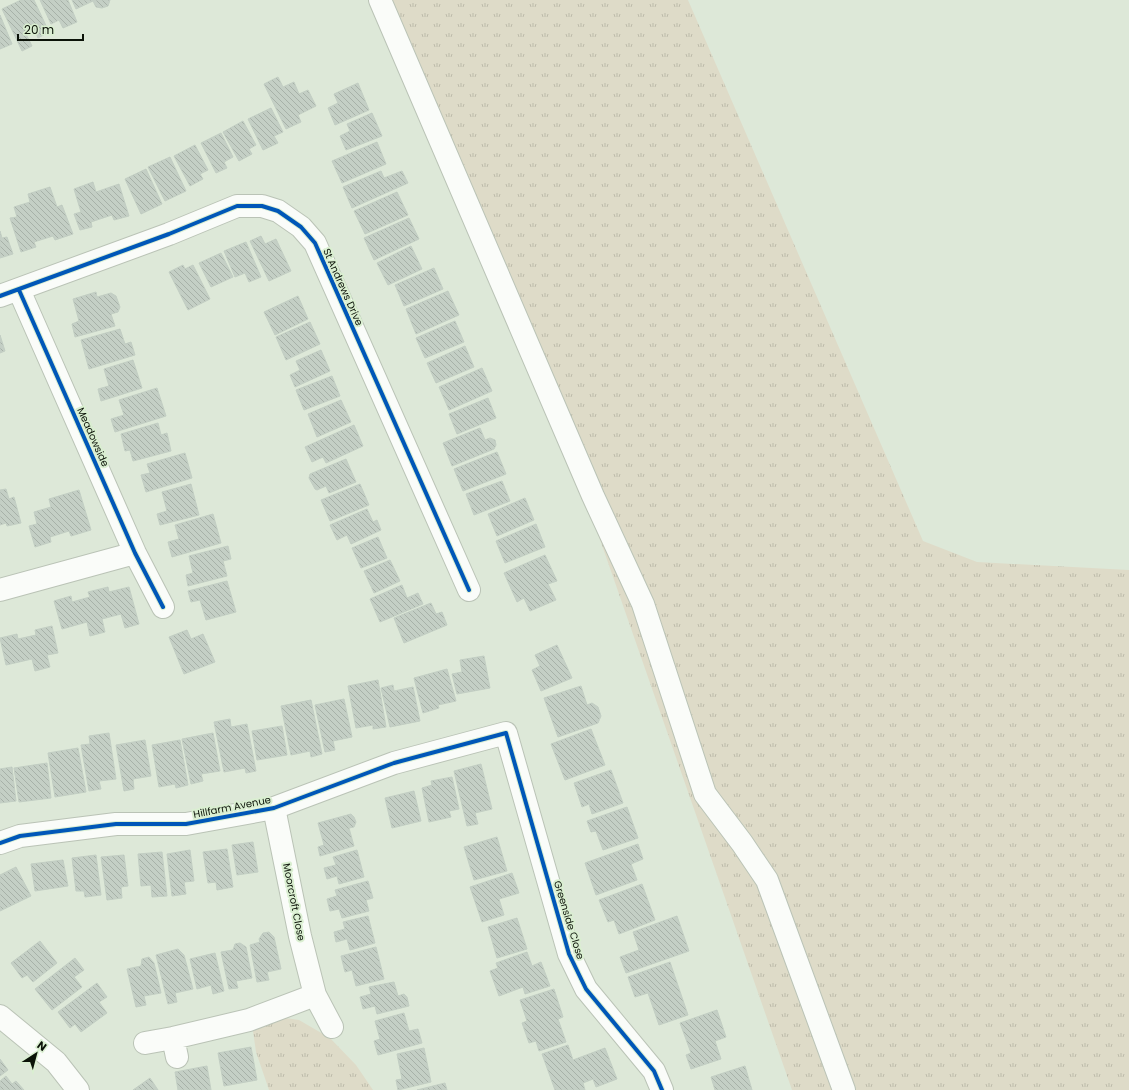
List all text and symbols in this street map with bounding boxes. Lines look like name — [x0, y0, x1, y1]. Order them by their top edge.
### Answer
scale bar — [18, 16, 83, 42]
text: 20 m — [24, 21, 54, 38]
street label: St Andrews Drive — [319, 246, 367, 328]
street label: Meadowside — [73, 405, 113, 469]
street label: Hillfarm Avenue — [192, 792, 272, 822]
street label: Moorcroft Close — [279, 862, 309, 942]
street label: Greenside Close — [550, 879, 588, 961]
north arrow — [16, 1034, 56, 1074]
text: N — [34, 1037, 50, 1055]

